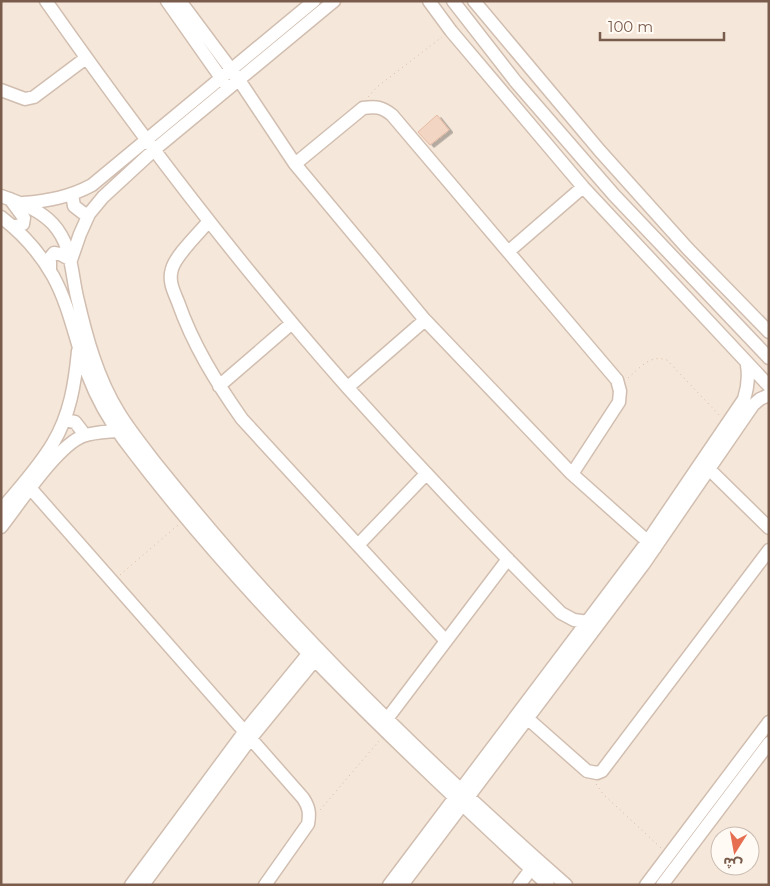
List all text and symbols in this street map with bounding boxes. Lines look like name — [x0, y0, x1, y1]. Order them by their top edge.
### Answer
scale bar — [600, 10, 724, 42]
text: 100 m — [608, 17, 653, 36]
north arrow — [710, 826, 760, 876]
text: ش — [721, 853, 744, 874]

